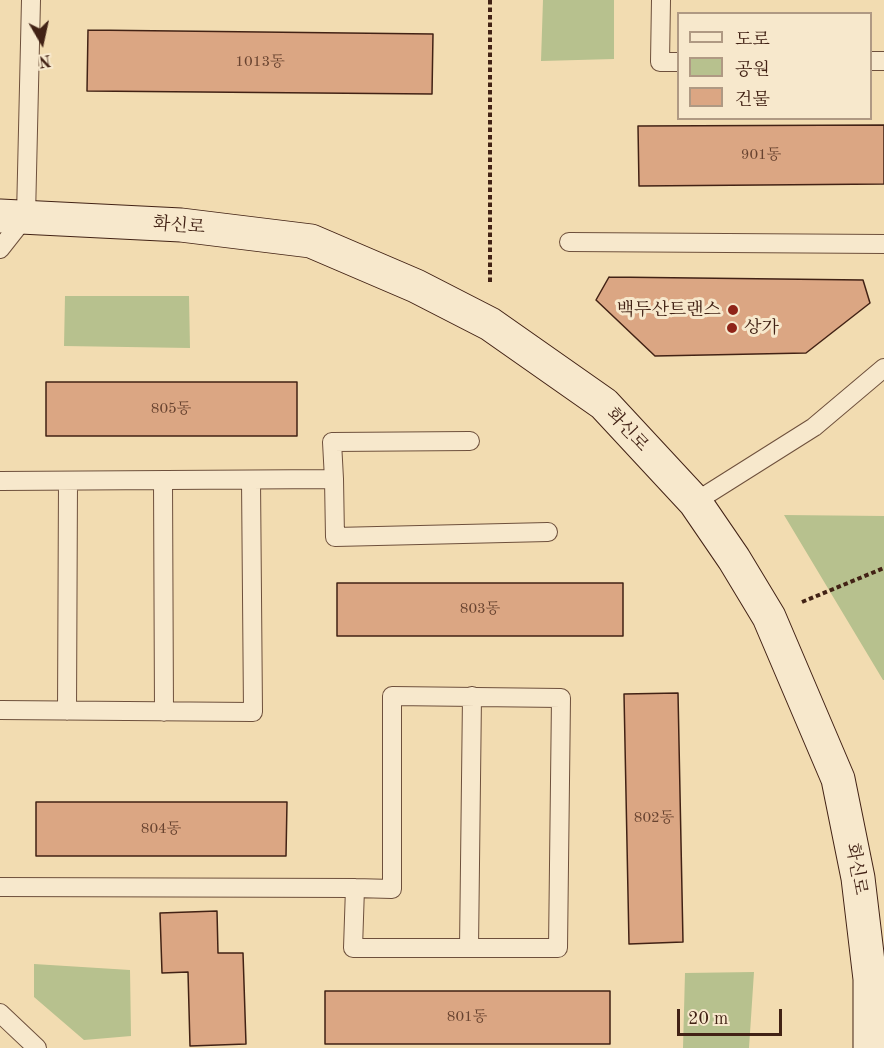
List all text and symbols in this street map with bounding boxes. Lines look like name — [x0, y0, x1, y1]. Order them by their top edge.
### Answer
north arrow — [12, 12, 72, 72]
legend — [677, 12, 872, 120]
text: 도로 — [735, 31, 770, 49]
text: N — [38, 51, 52, 69]
house number: 1013동 — [235, 53, 285, 71]
text: 공원 — [735, 61, 770, 79]
text: 건물 — [735, 91, 770, 109]
house number: 901동 — [741, 146, 781, 164]
street label: 화신로 — [152, 213, 206, 239]
place label: 백두산트랜스 — [617, 299, 721, 321]
marker: 백두산트랜스 — [726, 303, 740, 317]
place label: 상가 — [744, 317, 779, 339]
marker: 상가 — [725, 321, 739, 335]
house number: 805동 — [151, 400, 191, 418]
street label: 화신로 — [601, 404, 653, 456]
house number: 803동 — [460, 600, 500, 618]
house number: 802동 — [634, 809, 674, 827]
house number: 804동 — [141, 820, 181, 838]
street label: 화신로 — [841, 841, 871, 897]
scale bar — [680, 997, 785, 1035]
house number: 801동 — [447, 1008, 487, 1026]
text: 20 m — [688, 1010, 728, 1028]

